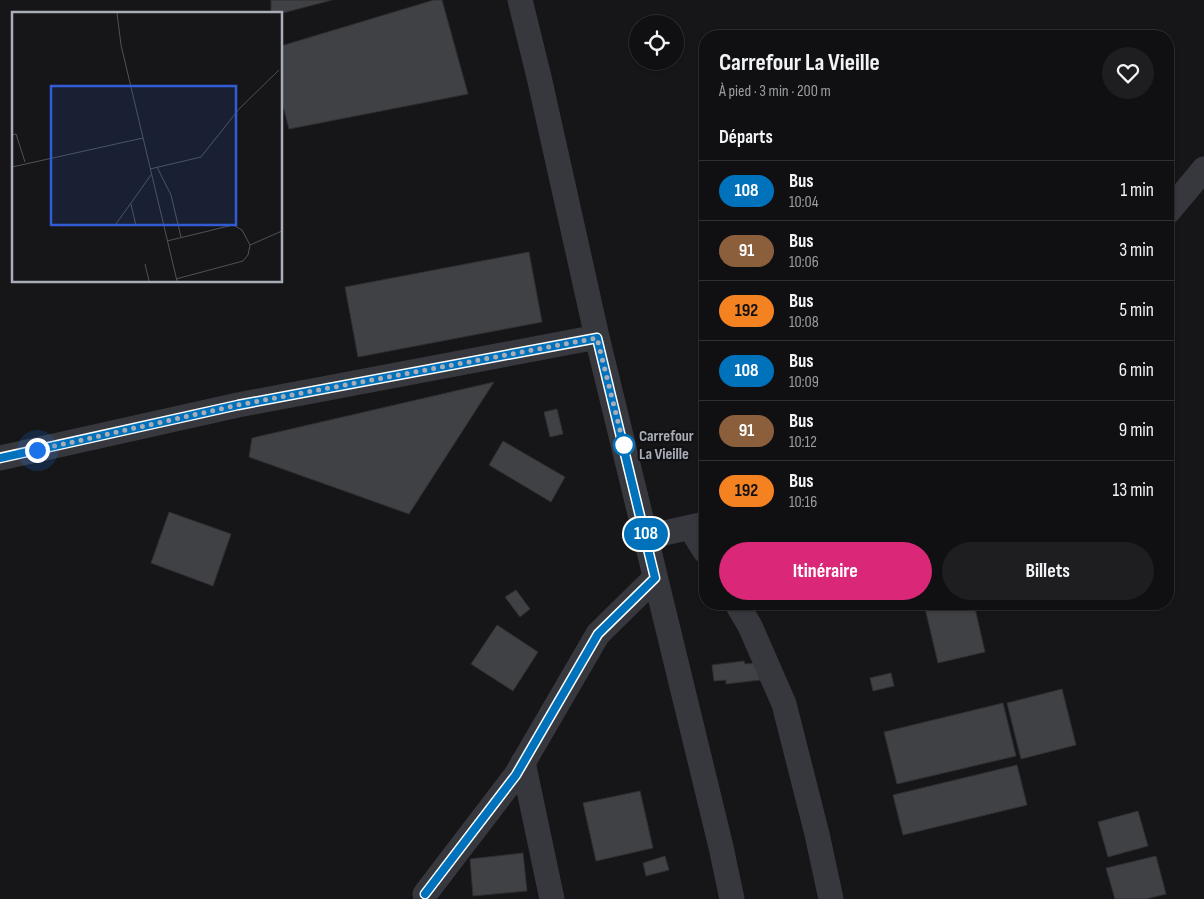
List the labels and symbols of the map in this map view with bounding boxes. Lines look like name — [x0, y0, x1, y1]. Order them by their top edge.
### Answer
inset map — [12, 12, 282, 282]
place label: Carrefour La Vieille — [639, 427, 694, 464]
marker: Carrefour La Vieille — [613, 434, 635, 456]
your location — [25, 438, 50, 463]
line badge: 108 — [617, 518, 675, 550]

